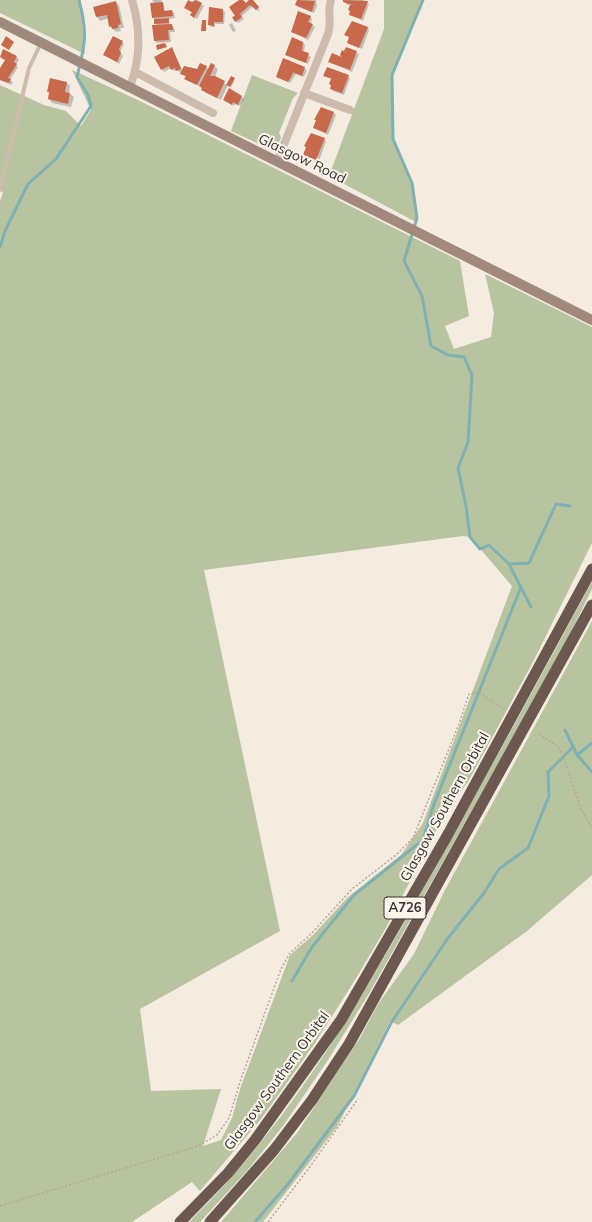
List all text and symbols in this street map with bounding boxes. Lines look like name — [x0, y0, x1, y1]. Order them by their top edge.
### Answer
street label: Glasgow Road — [255, 131, 349, 187]
street label: Glasgow Southern Orbital — [397, 730, 493, 884]
road number: A726 — [384, 897, 426, 919]
street label: Glasgow Southern Orbital — [221, 1008, 333, 1154]

